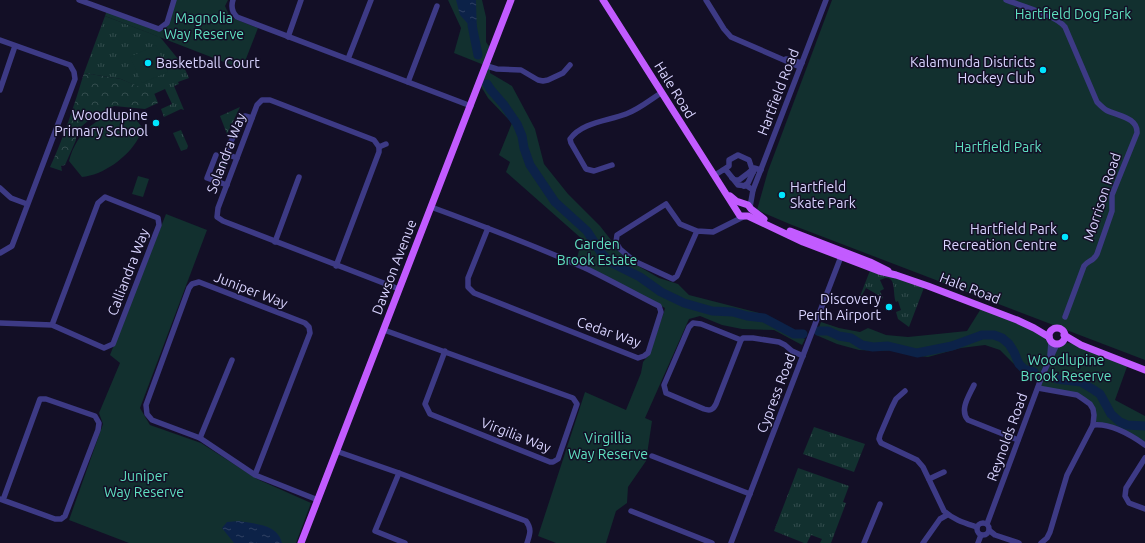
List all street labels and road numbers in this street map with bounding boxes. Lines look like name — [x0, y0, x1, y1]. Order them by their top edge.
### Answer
street label: Hartfield Road — [754, 46, 802, 138]
street label: Hale Road — [651, 59, 699, 121]
street label: Solandra Way — [203, 110, 249, 196]
street label: Morrison Road — [1080, 151, 1124, 243]
street label: Dawson Avenue — [369, 217, 419, 317]
street label: Calliandra Way — [104, 226, 152, 318]
street label: Juniper Way — [212, 269, 290, 311]
street label: Hale Road — [937, 269, 1003, 307]
street label: Cedar Way — [575, 314, 643, 351]
street label: Cypress Road — [753, 351, 799, 435]
street label: Reynolds Road — [984, 391, 1030, 483]
street label: Virgilia Way — [479, 414, 553, 456]

